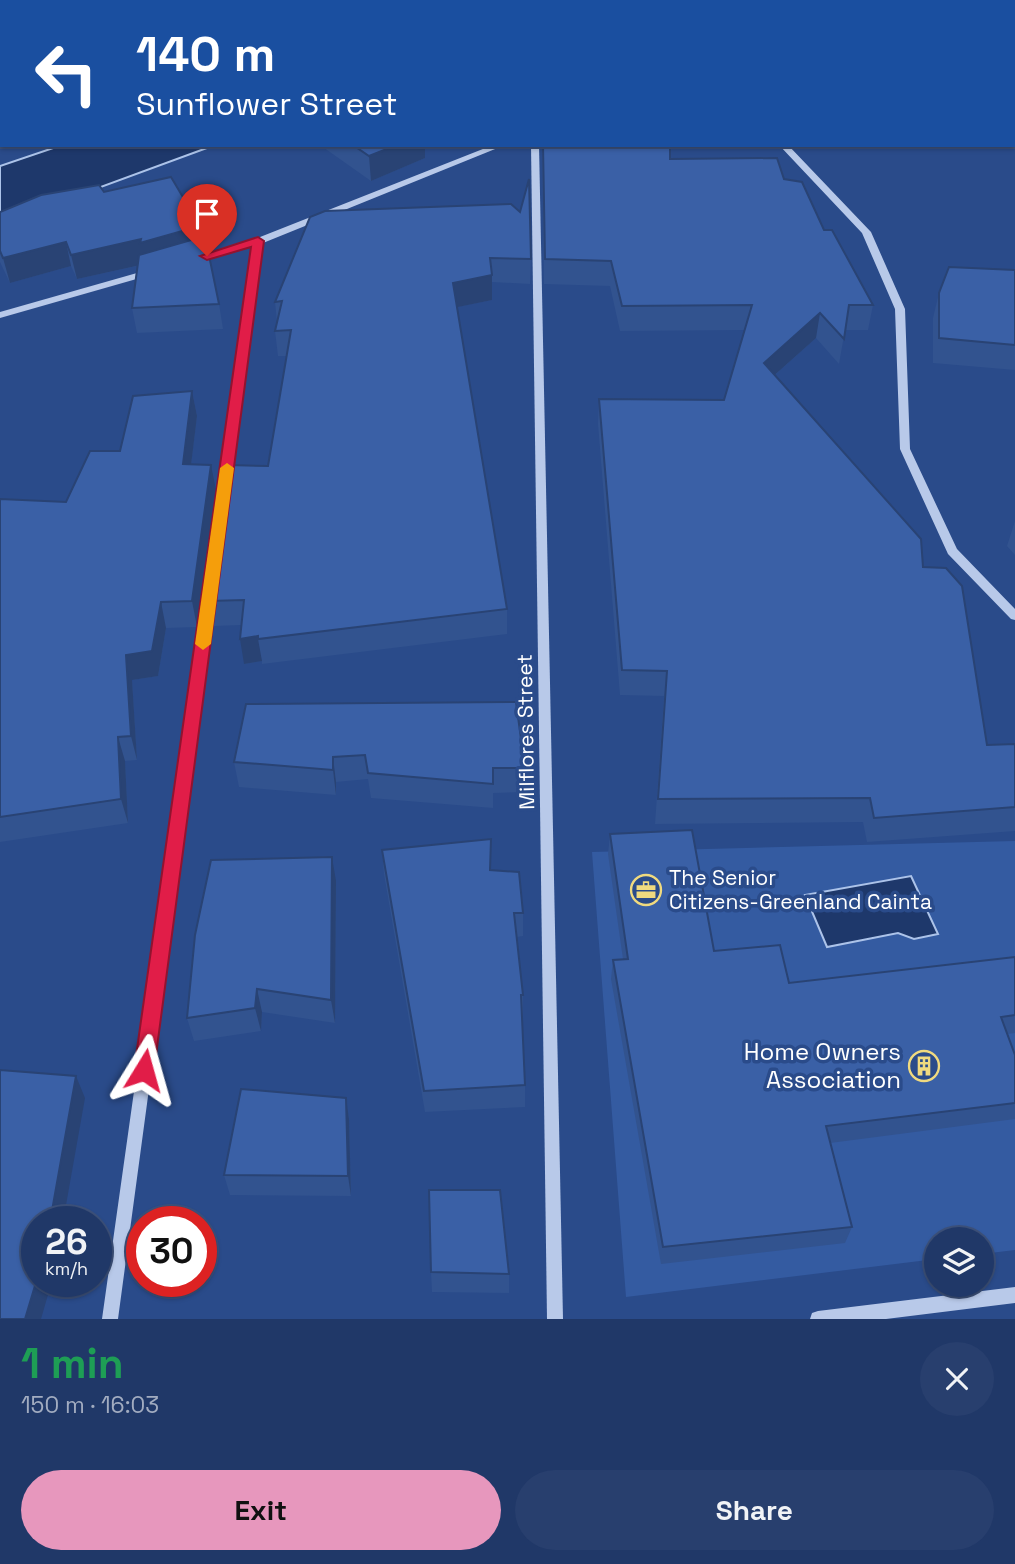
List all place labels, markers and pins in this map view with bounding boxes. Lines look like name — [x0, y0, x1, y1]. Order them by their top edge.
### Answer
pin — [177, 184, 237, 256]
place label: The Senior Citizens-Greenland Cainta — [669, 864, 932, 915]
office icon: The Senior Citizens-Greenland Cainta — [629, 873, 663, 907]
place label: Home Owners Association — [744, 1036, 901, 1095]
building icon: Home Owners Association — [907, 1049, 941, 1083]

